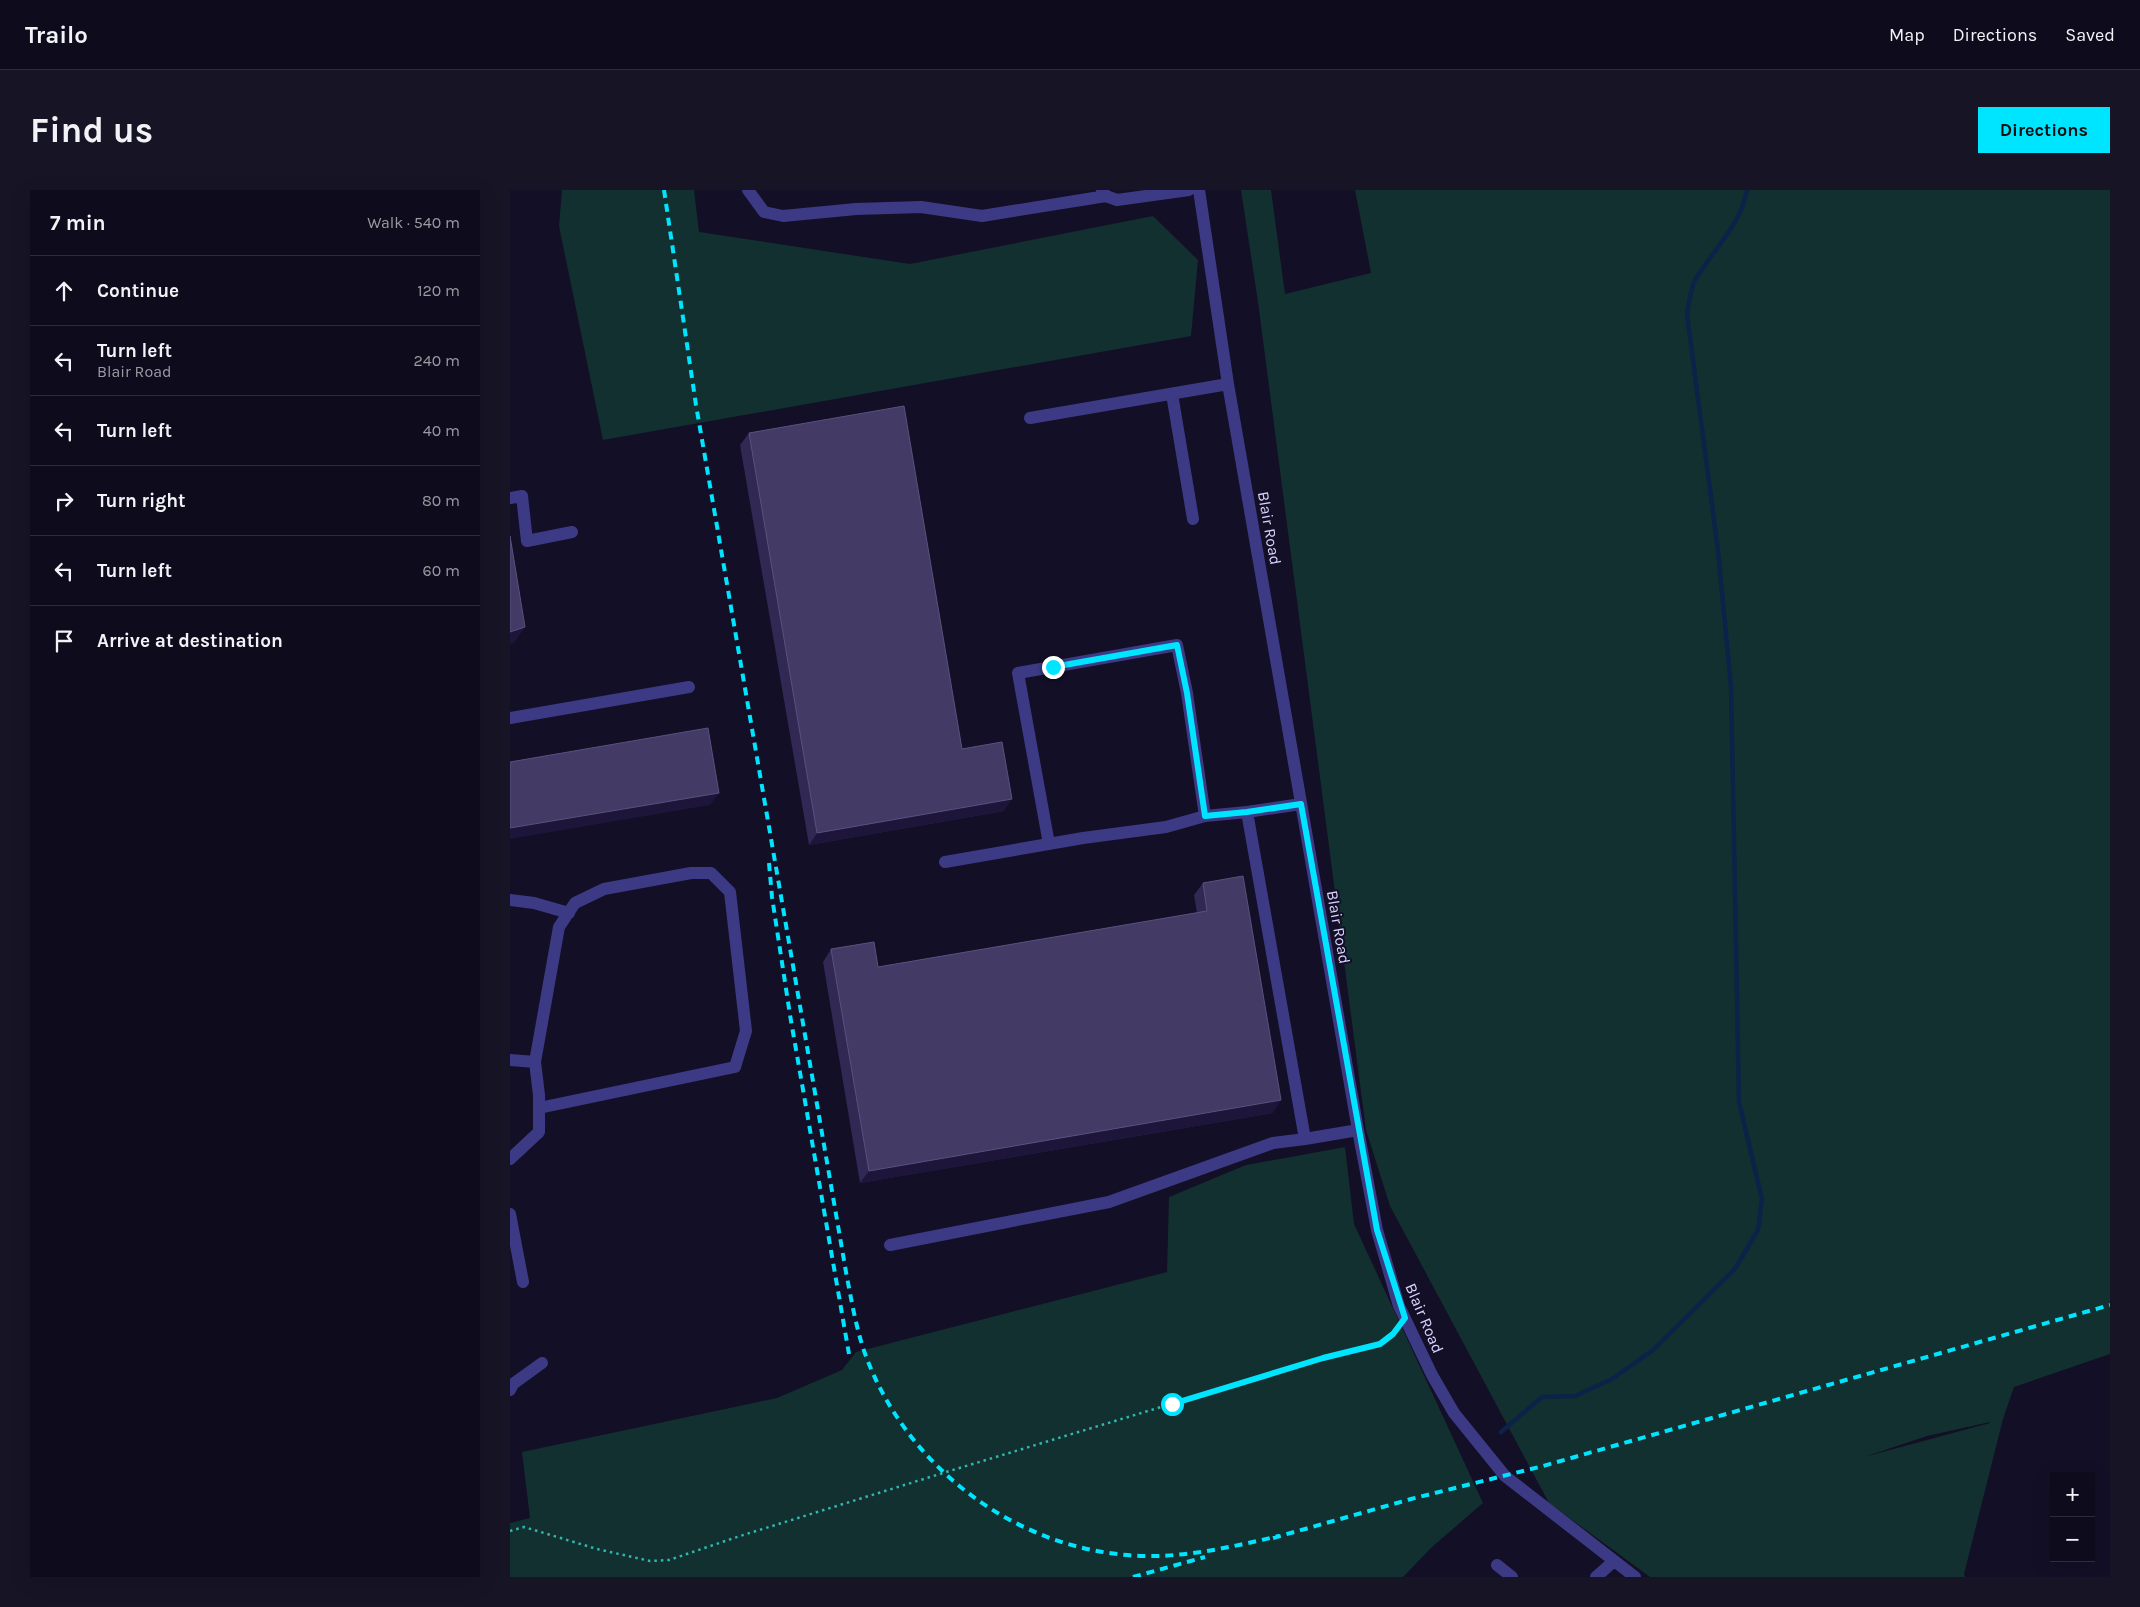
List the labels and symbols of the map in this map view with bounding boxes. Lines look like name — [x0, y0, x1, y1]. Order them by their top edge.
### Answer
street label: Blair Road — [1254, 490, 1285, 566]
route end — [1042, 656, 1065, 679]
street label: Blair Road — [1323, 889, 1354, 965]
street label: Blair Road — [1401, 1280, 1448, 1356]
route start — [1161, 1393, 1184, 1416]

